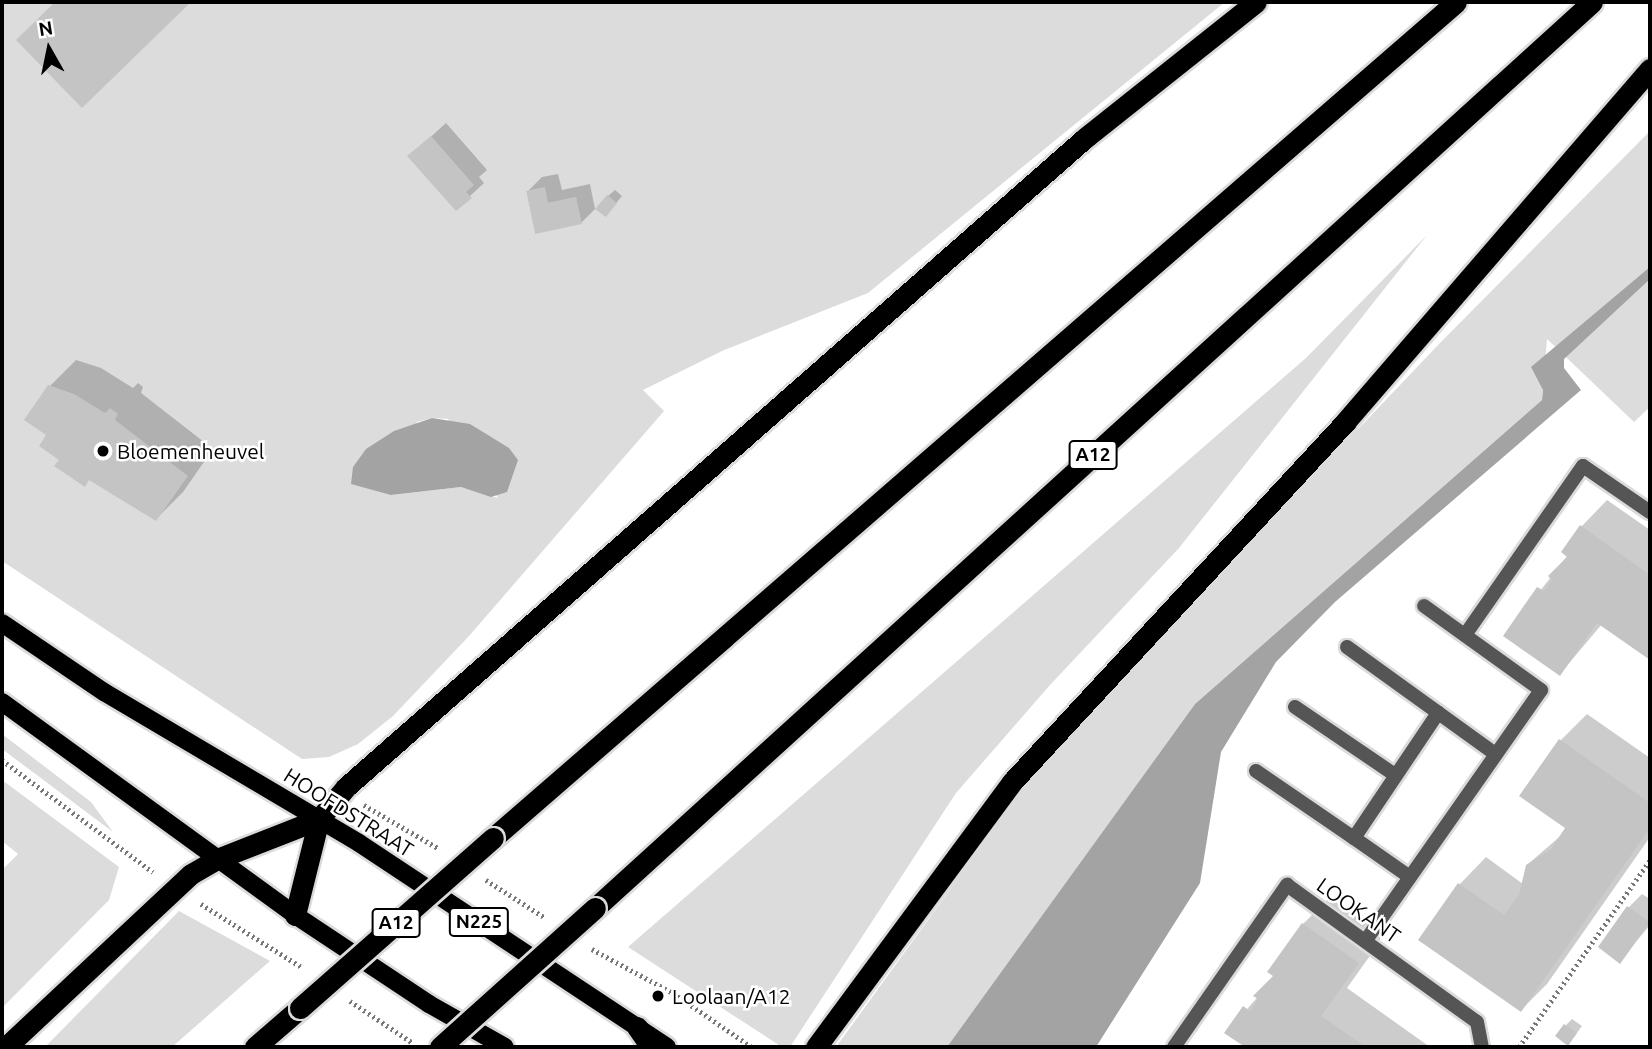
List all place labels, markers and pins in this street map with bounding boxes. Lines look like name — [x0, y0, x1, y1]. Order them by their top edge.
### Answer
place label: Bloemenheuvel — [117, 438, 264, 464]
marker: Bloemenheuvel — [95, 443, 111, 459]
place label: Loolaan/A12 — [672, 983, 791, 1009]
marker: Loolaan/A12 — [650, 988, 666, 1004]

